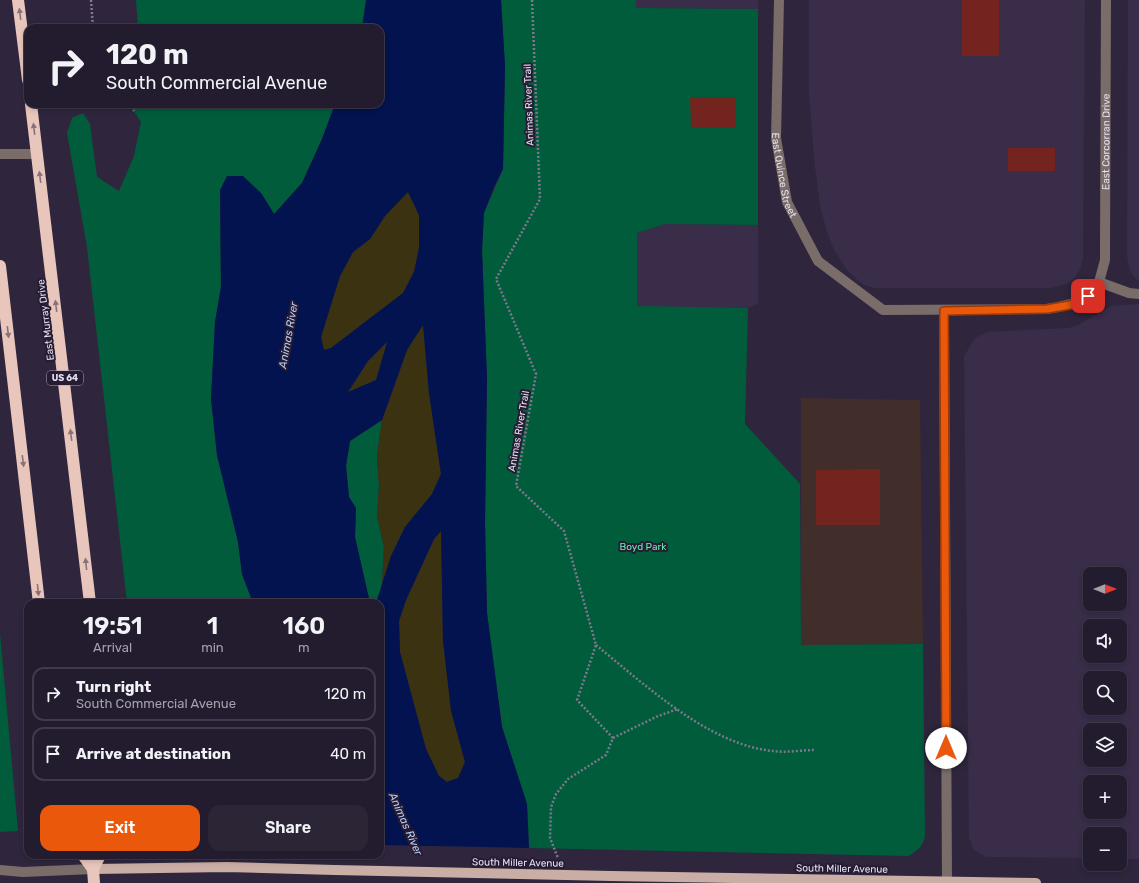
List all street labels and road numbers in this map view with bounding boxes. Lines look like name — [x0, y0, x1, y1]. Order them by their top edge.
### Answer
street label: Animas River Trail — [522, 64, 536, 146]
street label: East Corcorran Drive — [1100, 93, 1113, 190]
street label: East Quince Street — [769, 132, 799, 220]
street label: East Murray Drive — [35, 278, 57, 361]
road number: US 64 — [47, 371, 83, 385]
street label: Animas River Trail — [506, 390, 532, 473]
street label: South Miller Avenue — [472, 856, 564, 870]
street label: South Miller Avenue — [796, 862, 888, 876]

